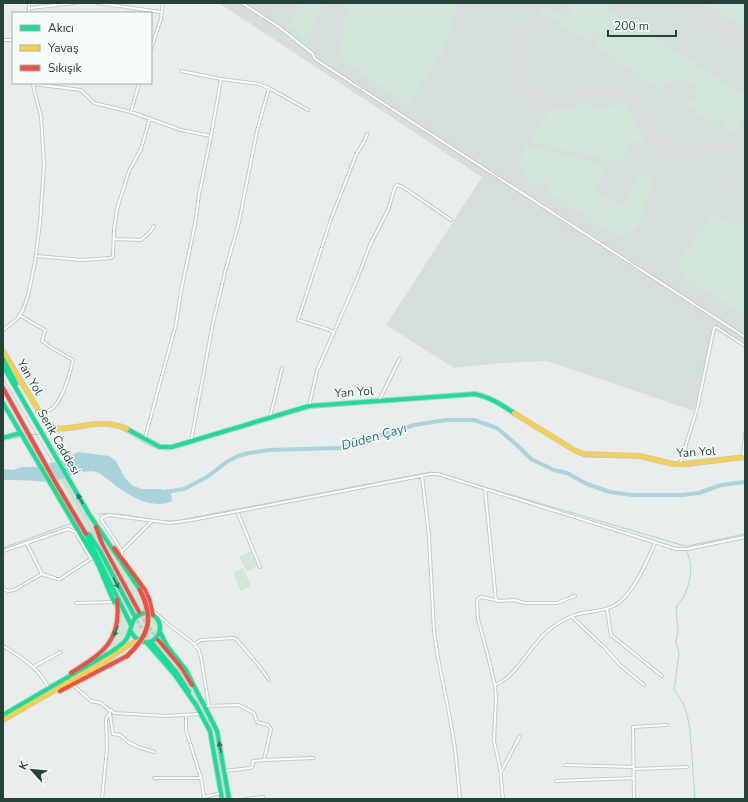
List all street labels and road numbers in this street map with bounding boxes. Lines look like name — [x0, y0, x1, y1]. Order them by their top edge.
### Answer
street label: Yan Yol — [13, 355, 47, 398]
street label: Yan Yol — [333, 383, 374, 401]
street label: Serik Caddesi — [34, 406, 84, 478]
street label: Yan Yol — [675, 443, 716, 461]

